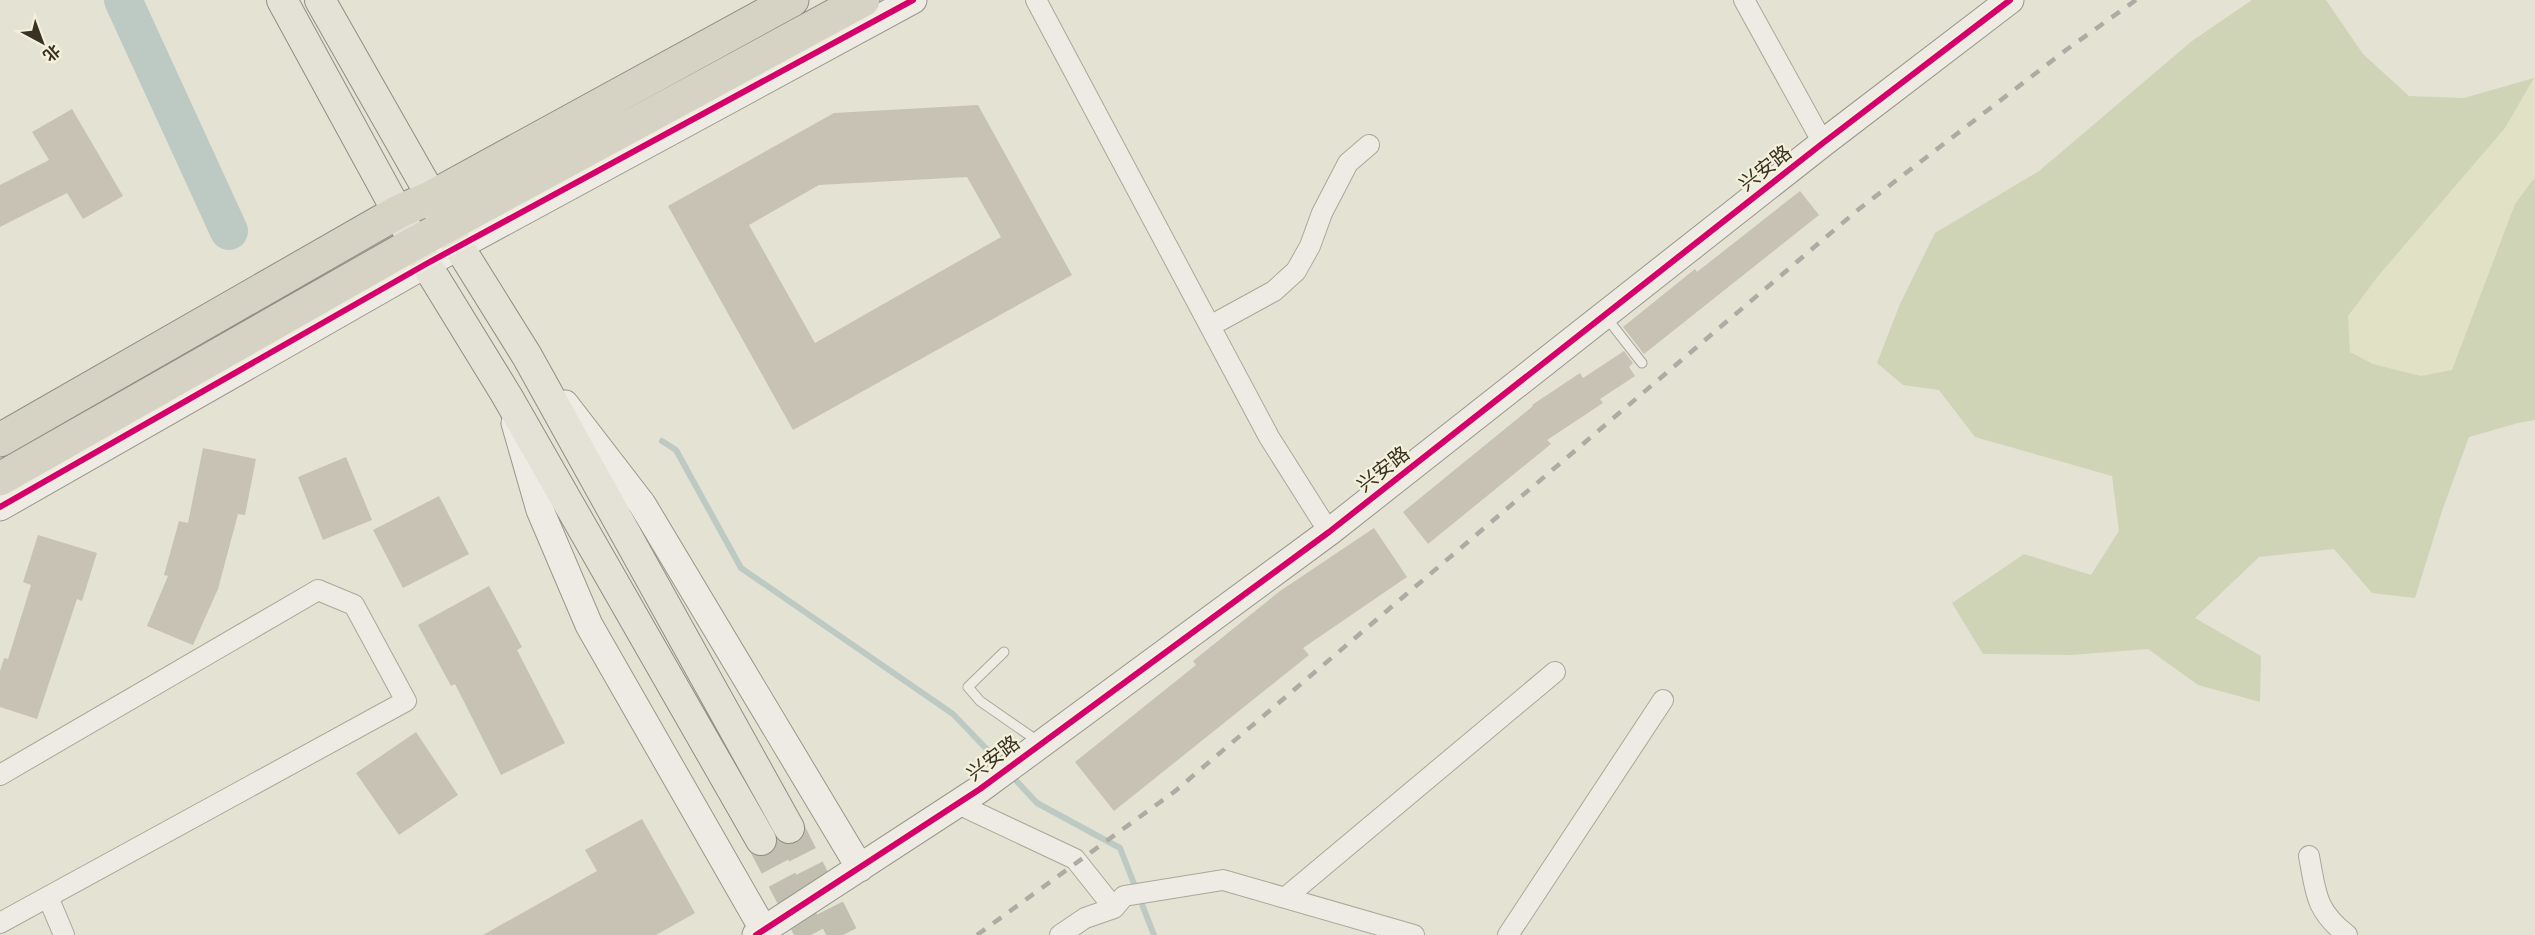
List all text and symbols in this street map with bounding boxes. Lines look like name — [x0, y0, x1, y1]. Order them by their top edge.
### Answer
north arrow — [12, 12, 72, 72]
text: 北 — [39, 40, 66, 68]
street label: 兴安路 — [1732, 137, 1797, 197]
street label: 兴安路 — [1350, 438, 1415, 498]
street label: 兴安路 — [959, 727, 1025, 786]

